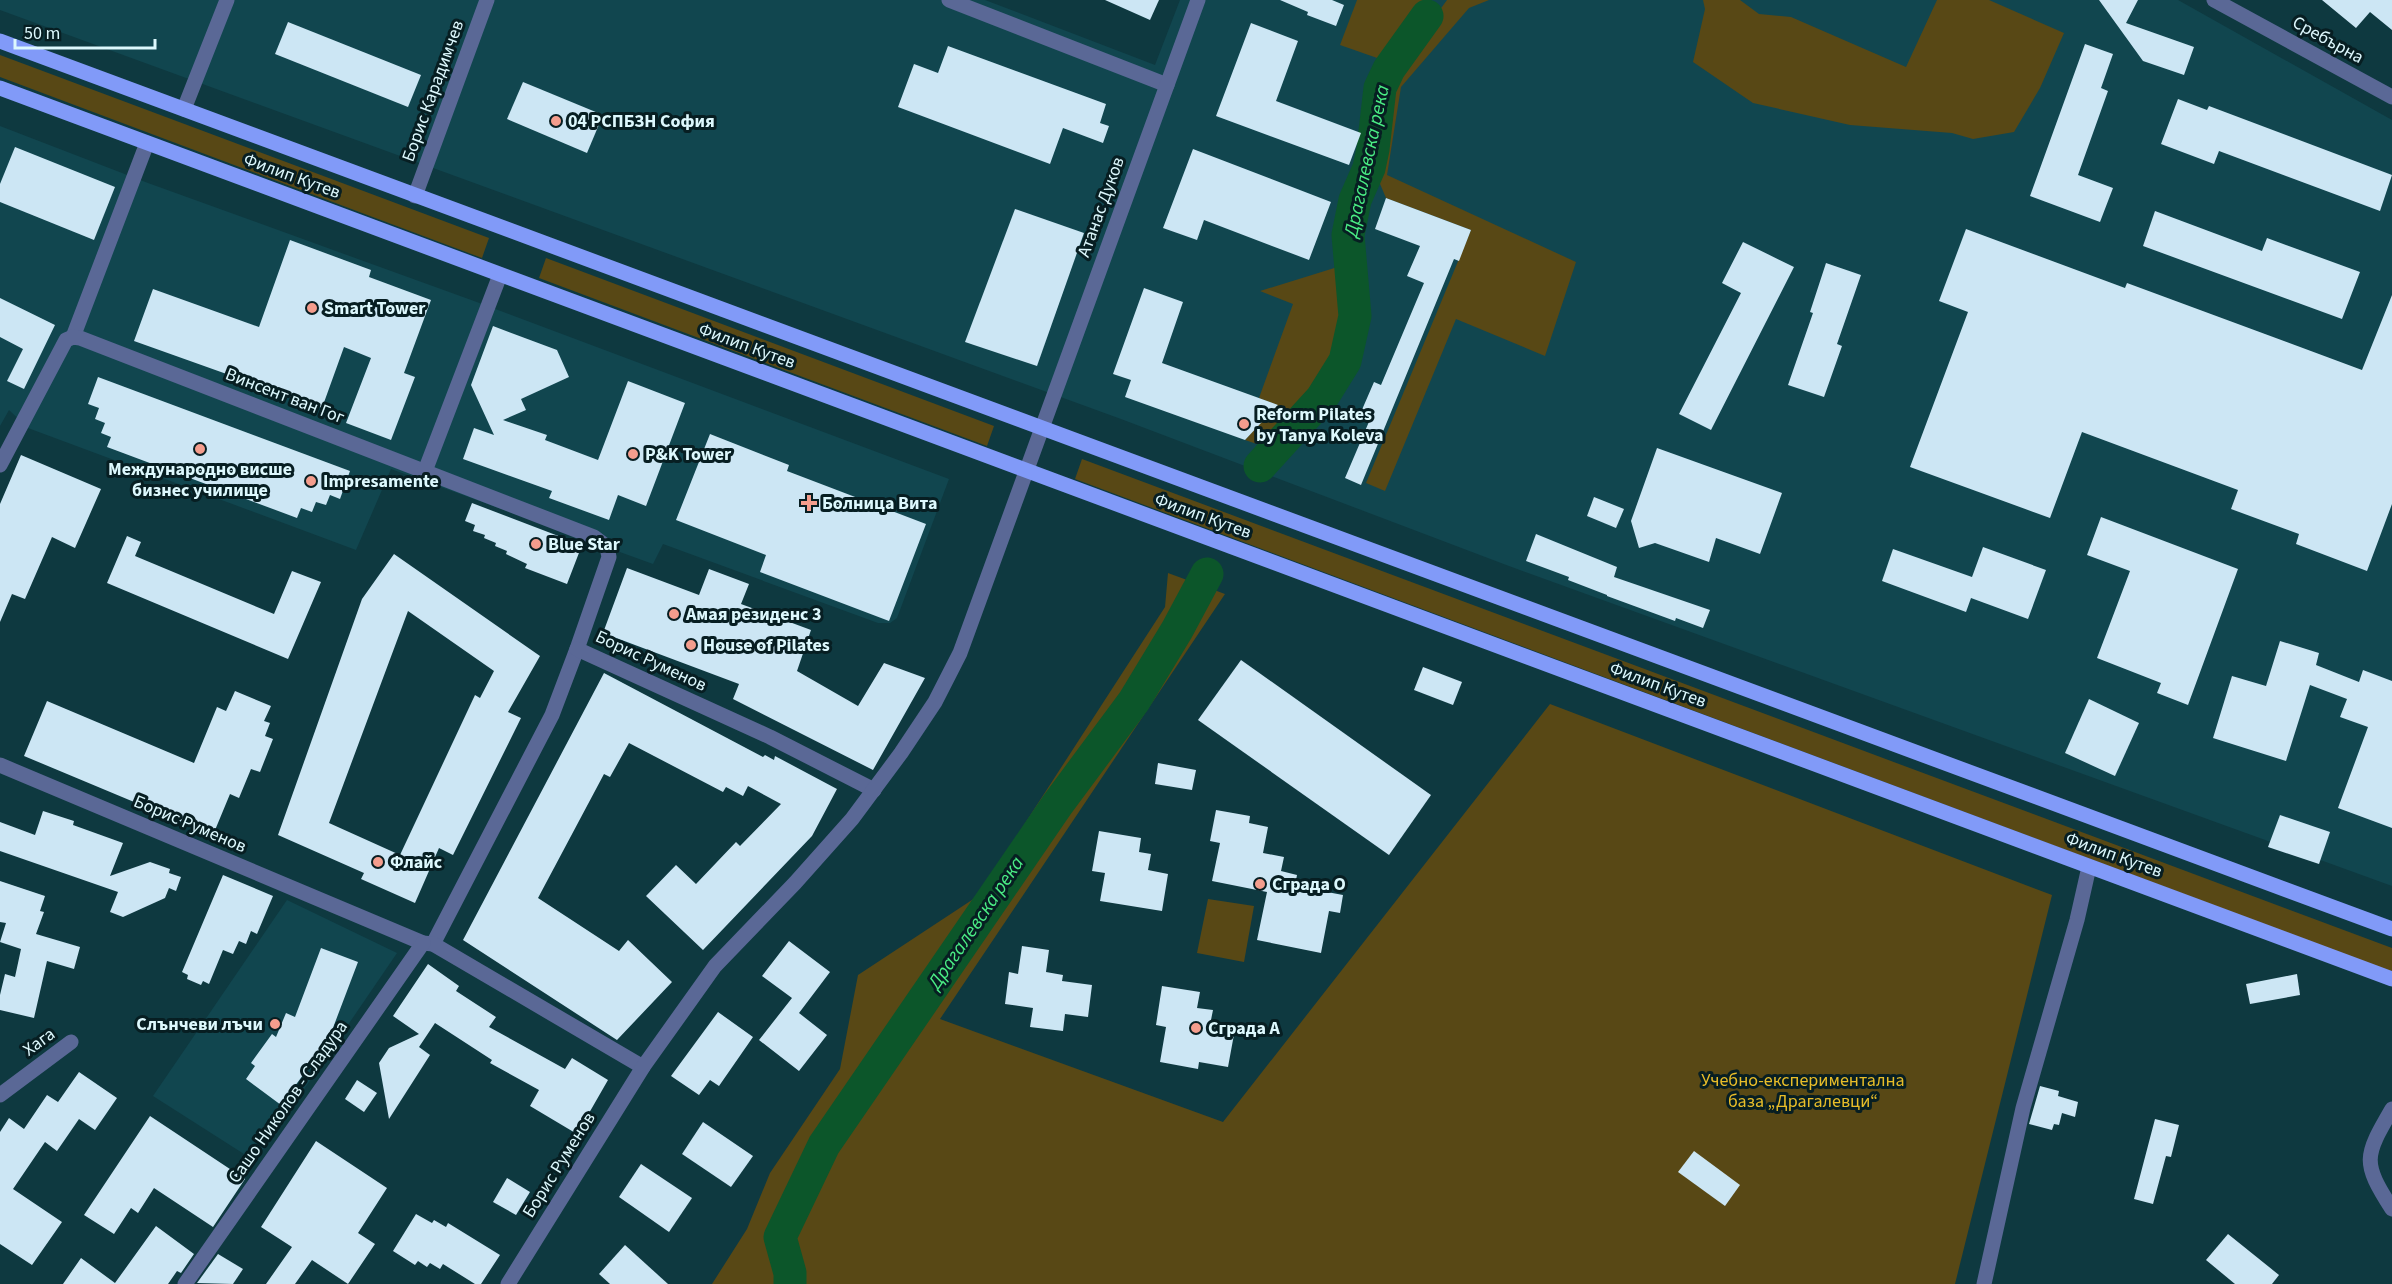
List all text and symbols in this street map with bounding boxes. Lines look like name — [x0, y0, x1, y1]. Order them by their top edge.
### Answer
street label: Сребърна — [2288, 10, 2368, 70]
scale bar — [15, 12, 154, 50]
street label: Борис Карадимчев — [396, 17, 470, 165]
text: 50 m — [24, 21, 60, 46]
water label: Драгалевска река — [1337, 82, 1397, 242]
place label: 04 РСПБЗН София — [568, 109, 715, 134]
marker: 04 РСПБЗН София — [549, 114, 563, 128]
street label: Филип Кутев — [240, 147, 344, 205]
street label: Атанас Дуков — [1071, 153, 1131, 261]
place label: Smart Tower — [324, 296, 426, 321]
marker: Smart Tower — [305, 301, 319, 315]
street label: Филип Кутев — [695, 317, 799, 375]
street label: Винсент ван Гог — [222, 362, 348, 430]
place label: Reform Pilates by Tanya Koleva — [1256, 402, 1384, 448]
marker: Reform Pilates by Tanya Koleva — [1237, 417, 1251, 431]
marker: Международно висше бизнес училище — [193, 442, 207, 456]
place label: P&K Tower — [645, 442, 732, 467]
marker: P&K Tower — [626, 447, 640, 461]
place label: Международно висше бизнес училище — [108, 457, 292, 503]
place label: Impresamente — [323, 469, 439, 494]
marker: Impresamente — [304, 474, 318, 488]
street label: Филип Кутев — [1151, 487, 1255, 545]
place label: Болница Вита — [822, 491, 937, 516]
marker: Болница Вита — [800, 494, 818, 512]
place label: Blue Star — [548, 532, 621, 557]
marker: Blue Star — [529, 537, 543, 551]
place label: Амая резиденс 3 — [685, 602, 822, 627]
marker: Амая резиденс 3 — [667, 607, 681, 621]
street label: Борис Руменов — [591, 624, 711, 698]
place label: House of Pilates — [703, 633, 830, 658]
marker: House of Pilates — [684, 638, 698, 652]
street label: Филип Кутев — [1606, 656, 1710, 714]
street label: Борис Руменов — [130, 789, 250, 859]
street label: Филип Кутев — [2062, 826, 2166, 884]
place label: Флайс — [390, 850, 443, 875]
water label: Драгалевска река — [920, 851, 1031, 997]
marker: Флайс — [371, 855, 385, 869]
place label: Сграда О — [1272, 872, 1346, 897]
marker: Сграда О — [1253, 877, 1267, 891]
place label: Слънчеви лъчи — [136, 1012, 263, 1037]
street label: Сашо Николов - Сладура — [222, 1016, 354, 1188]
place label: Сграда А — [1208, 1016, 1281, 1041]
marker: Слънчеви лъчи — [268, 1017, 282, 1031]
marker: Сграда А — [1189, 1021, 1203, 1035]
street label: Хага — [18, 1022, 60, 1062]
park label: Учебно-експериментална база „Драгалевци“ — [1701, 1068, 1905, 1114]
street label: Борис Руменов — [517, 1107, 601, 1223]

